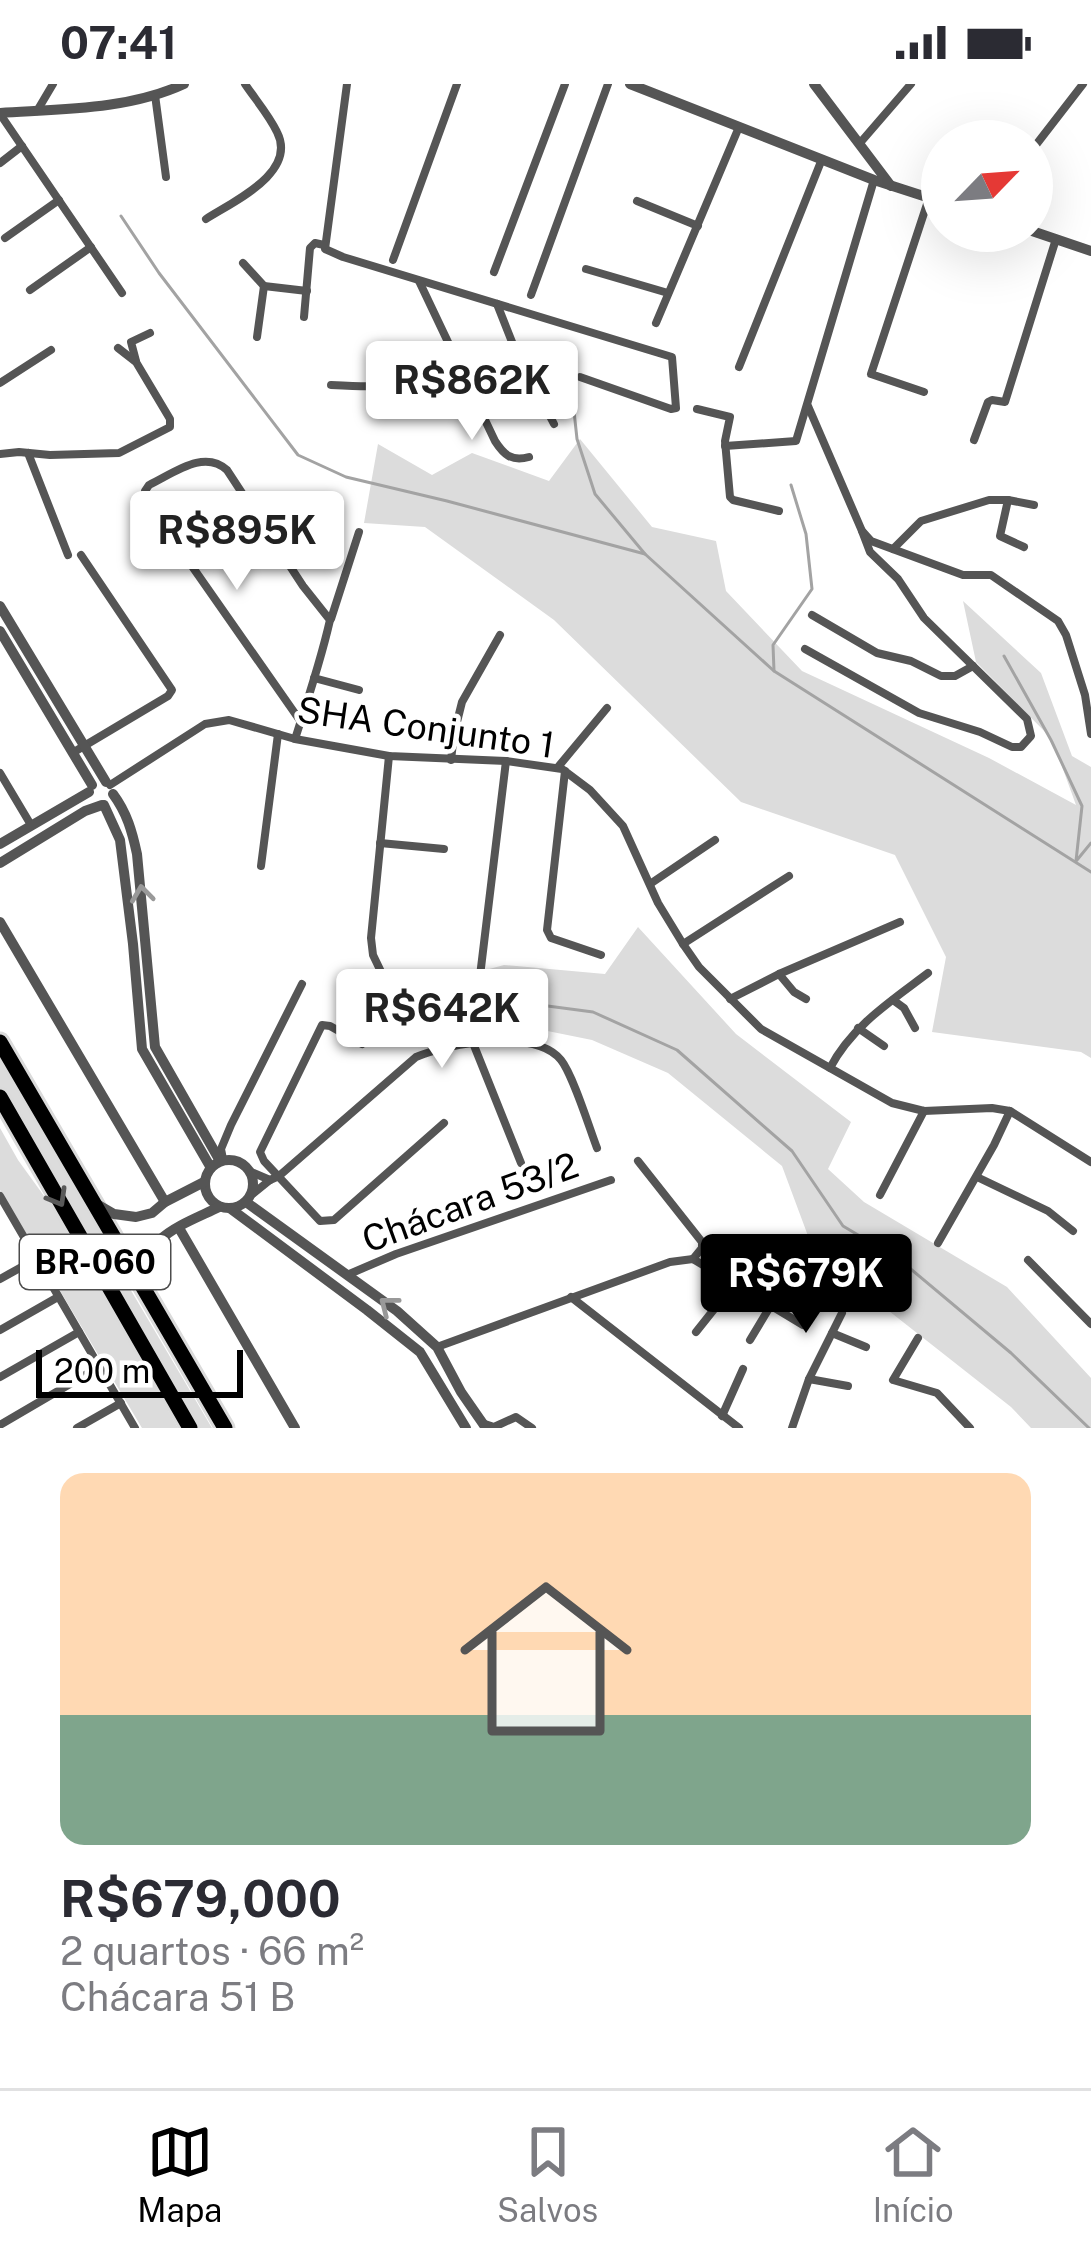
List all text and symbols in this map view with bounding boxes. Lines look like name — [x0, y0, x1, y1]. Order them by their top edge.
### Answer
text: 07:41 — [60, 16, 177, 69]
north arrow — [921, 120, 1053, 252]
map controls — [921, 120, 1053, 252]
pin: R$862K — [374, 341, 570, 443]
text: R$862K — [393, 357, 551, 403]
pin: R$895K — [139, 491, 335, 593]
text: R$895K — [157, 507, 317, 553]
street label: SHA Conjunto 1 — [295, 688, 557, 766]
one-way arrow — [130, 884, 156, 904]
pin: R$642K — [344, 969, 540, 1071]
text: R$642K — [363, 985, 521, 1031]
street label: Chácara 53/2 — [356, 1144, 584, 1260]
one-way arrow — [44, 1185, 67, 1207]
pin: R$679K — [708, 1234, 904, 1336]
road number: BR-060 — [20, 1235, 170, 1289]
text: R$679K — [728, 1250, 884, 1296]
one-way arrow — [380, 1298, 402, 1320]
scale bar — [36, 1344, 243, 1397]
text: 200 m — [54, 1352, 150, 1390]
icon: home — [438, 1551, 654, 1767]
text: R$679,000 — [60, 1869, 341, 1928]
text: 2 quartos · 66 m² — [60, 1928, 364, 1974]
text: Chácara 51 B — [60, 1974, 295, 2020]
tab: Mapa — [137, 2119, 222, 2229]
tab: Salvos — [497, 2119, 598, 2229]
tab: Início — [873, 2119, 954, 2229]

